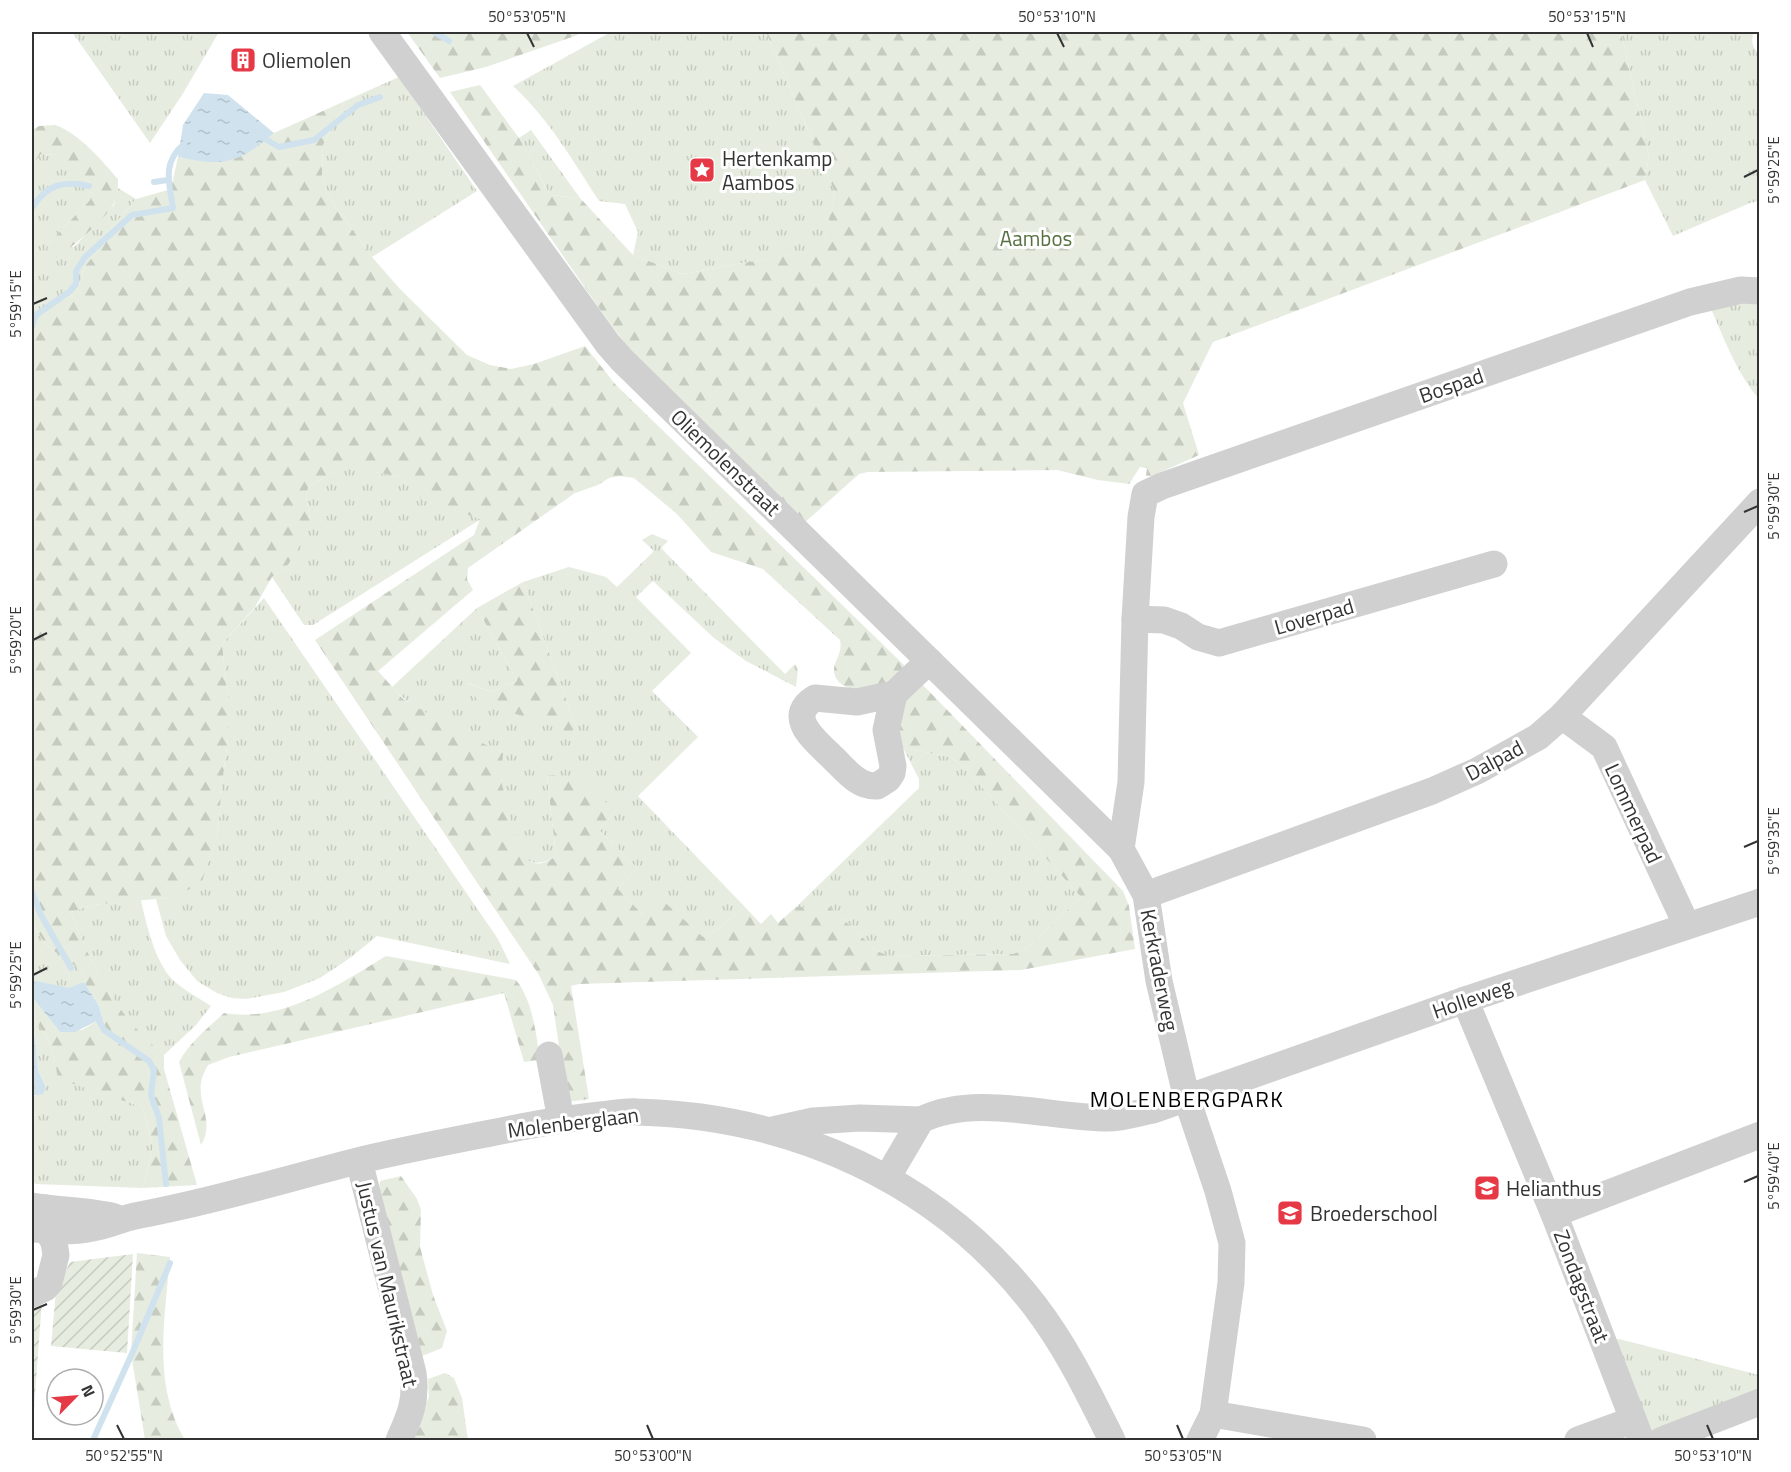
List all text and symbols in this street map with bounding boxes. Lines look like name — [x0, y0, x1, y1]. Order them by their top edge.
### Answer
text: 50°53'05"N — [488, 5, 566, 28]
text: 50°53'10"N — [1018, 5, 1096, 28]
text: 50°53'15"N — [1548, 5, 1626, 28]
place label: Oliemolen — [262, 44, 351, 76]
building icon: Oliemolen — [228, 45, 258, 75]
text: 5°59'25"E — [1762, 136, 1785, 204]
place label: Hertenkamp Aambos — [722, 142, 832, 198]
place icon: Hertenkamp Aambos — [687, 155, 717, 185]
park label: Aambos — [1000, 222, 1072, 254]
text: 5°59'15"E — [4, 270, 27, 338]
street label: Bospad — [1414, 359, 1488, 411]
street label: Oliemolenstraat — [664, 401, 789, 523]
text: 5°59'30"E — [1762, 472, 1785, 540]
street label: Loverpad — [1270, 589, 1358, 643]
text: 5°59'20"E — [4, 606, 27, 674]
street label: Dalpad — [1459, 731, 1529, 789]
street label: Lommerpad — [1597, 758, 1671, 868]
text: 5°59'35"E — [1762, 807, 1785, 875]
street label: Kerkraderweg — [1132, 906, 1188, 1034]
text: 5°59'25"E — [4, 941, 27, 1009]
street label: Holleweg — [1428, 969, 1516, 1027]
district label: MOLENBERGPARK — [1090, 1082, 1284, 1116]
street label: Molenberglaan — [505, 1098, 641, 1146]
text: 5°59'40"E — [1762, 1142, 1785, 1210]
place label: Helianthus — [1506, 1172, 1601, 1204]
school or university icon: Helianthus — [1472, 1173, 1502, 1203]
street label: Justus van Maurikstraat — [349, 1178, 427, 1391]
place label: Broederschool — [1310, 1197, 1438, 1229]
school or university icon: Broederschool — [1275, 1198, 1305, 1228]
street label: Zondagstraat — [1546, 1225, 1618, 1348]
text: 5°59'30"E — [4, 1276, 27, 1344]
north arrow — [45, 1367, 105, 1427]
text: N — [75, 1381, 102, 1401]
text: 50°52'55"N — [85, 1444, 163, 1467]
text: 50°53'00"N — [614, 1444, 692, 1467]
text: 50°53'05"N — [1144, 1444, 1222, 1467]
text: 50°53'10"N — [1674, 1444, 1752, 1467]

